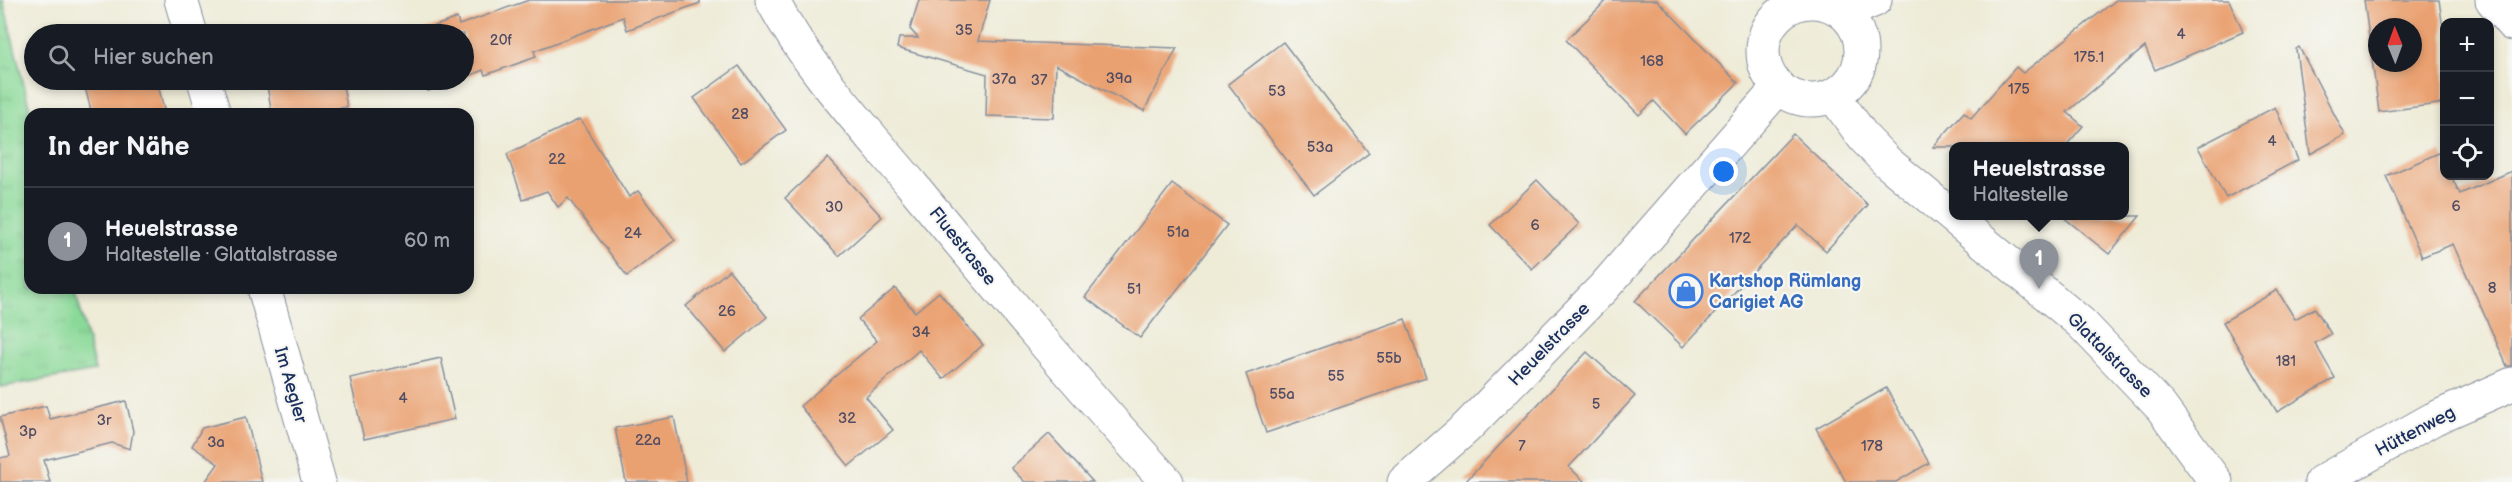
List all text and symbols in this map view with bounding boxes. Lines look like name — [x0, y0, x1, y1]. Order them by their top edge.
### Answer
north arrow — [2368, 18, 2422, 72]
map controls — [2440, 18, 2494, 180]
button: + — [2440, 18, 2494, 72]
house number: 35 — [955, 21, 973, 40]
search box — [24, 24, 474, 90]
house number: 4 — [2176, 25, 2186, 44]
house number: 20f — [490, 31, 513, 50]
icon: search — [45, 41, 78, 74]
text: Hier suchen — [93, 44, 214, 71]
house number: 175.1 — [2074, 48, 2104, 67]
house number: 168 — [1640, 52, 1664, 71]
house number: 39a — [1106, 69, 1132, 88]
house number: 37a — [991, 70, 1017, 89]
house number: 37 — [1031, 71, 1048, 90]
button: − — [2440, 72, 2494, 126]
house number: 175 — [2008, 80, 2030, 99]
house number: 53 — [1268, 82, 1286, 101]
house number: 28 — [731, 105, 749, 124]
button: locate — [2440, 126, 2494, 180]
text: In der Nähe — [48, 132, 190, 163]
house number: 4 — [2267, 132, 2277, 151]
house number: 53a — [1307, 138, 1333, 157]
popup — [1949, 142, 2129, 220]
house number: 22 — [548, 150, 566, 169]
text: Heuelstrasse — [1973, 156, 2105, 183]
your location — [1709, 157, 1738, 186]
text: Haltestelle — [1973, 183, 2068, 207]
house number: 6 — [2451, 197, 2461, 216]
house number: 30 — [825, 198, 843, 217]
street label: Fluestrasse — [925, 203, 1001, 290]
text: Heuelstrasse — [105, 216, 238, 243]
house number: 6 — [1530, 216, 1540, 235]
house number: 51a — [1167, 223, 1189, 242]
house number: 24 — [624, 224, 642, 243]
text: 1 — [63, 229, 72, 253]
text: 60 m — [404, 229, 450, 253]
house number: 172 — [1729, 229, 1751, 248]
pin: 1 — [2020, 240, 2058, 289]
text: Haltestelle · Glattalstrasse — [105, 243, 338, 267]
place label: Kartshop Rümlang Carigiet AG — [1709, 271, 1861, 313]
shop icon: Kartshop Rümlang Carigiet AG — [1668, 273, 1704, 309]
house number: 8 — [2488, 279, 2497, 298]
house number: 51 — [1127, 280, 1141, 299]
street label: Heuelstrasse — [1504, 298, 1595, 390]
house number: 26 — [718, 302, 736, 321]
street label: Glattalstrasse — [2063, 308, 2157, 402]
house number: 34 — [912, 323, 930, 342]
street label: Im Aegler — [270, 345, 312, 426]
house number: 55b — [1376, 349, 1402, 368]
house number: 181 — [2276, 352, 2296, 371]
house number: 55 — [1327, 367, 1345, 386]
house number: 55a — [1269, 385, 1295, 404]
house number: 4 — [398, 389, 408, 408]
house number: 5 — [1592, 395, 1600, 414]
street label: Hüttenweg — [2372, 402, 2459, 461]
house number: 32 — [838, 409, 856, 428]
house number: 3r — [97, 411, 112, 430]
house number: 3p — [19, 422, 37, 441]
house number: 22a — [635, 431, 661, 450]
house number: 3a — [207, 433, 225, 452]
house number: 7 — [1518, 437, 1526, 456]
house number: 178 — [1861, 437, 1883, 456]

